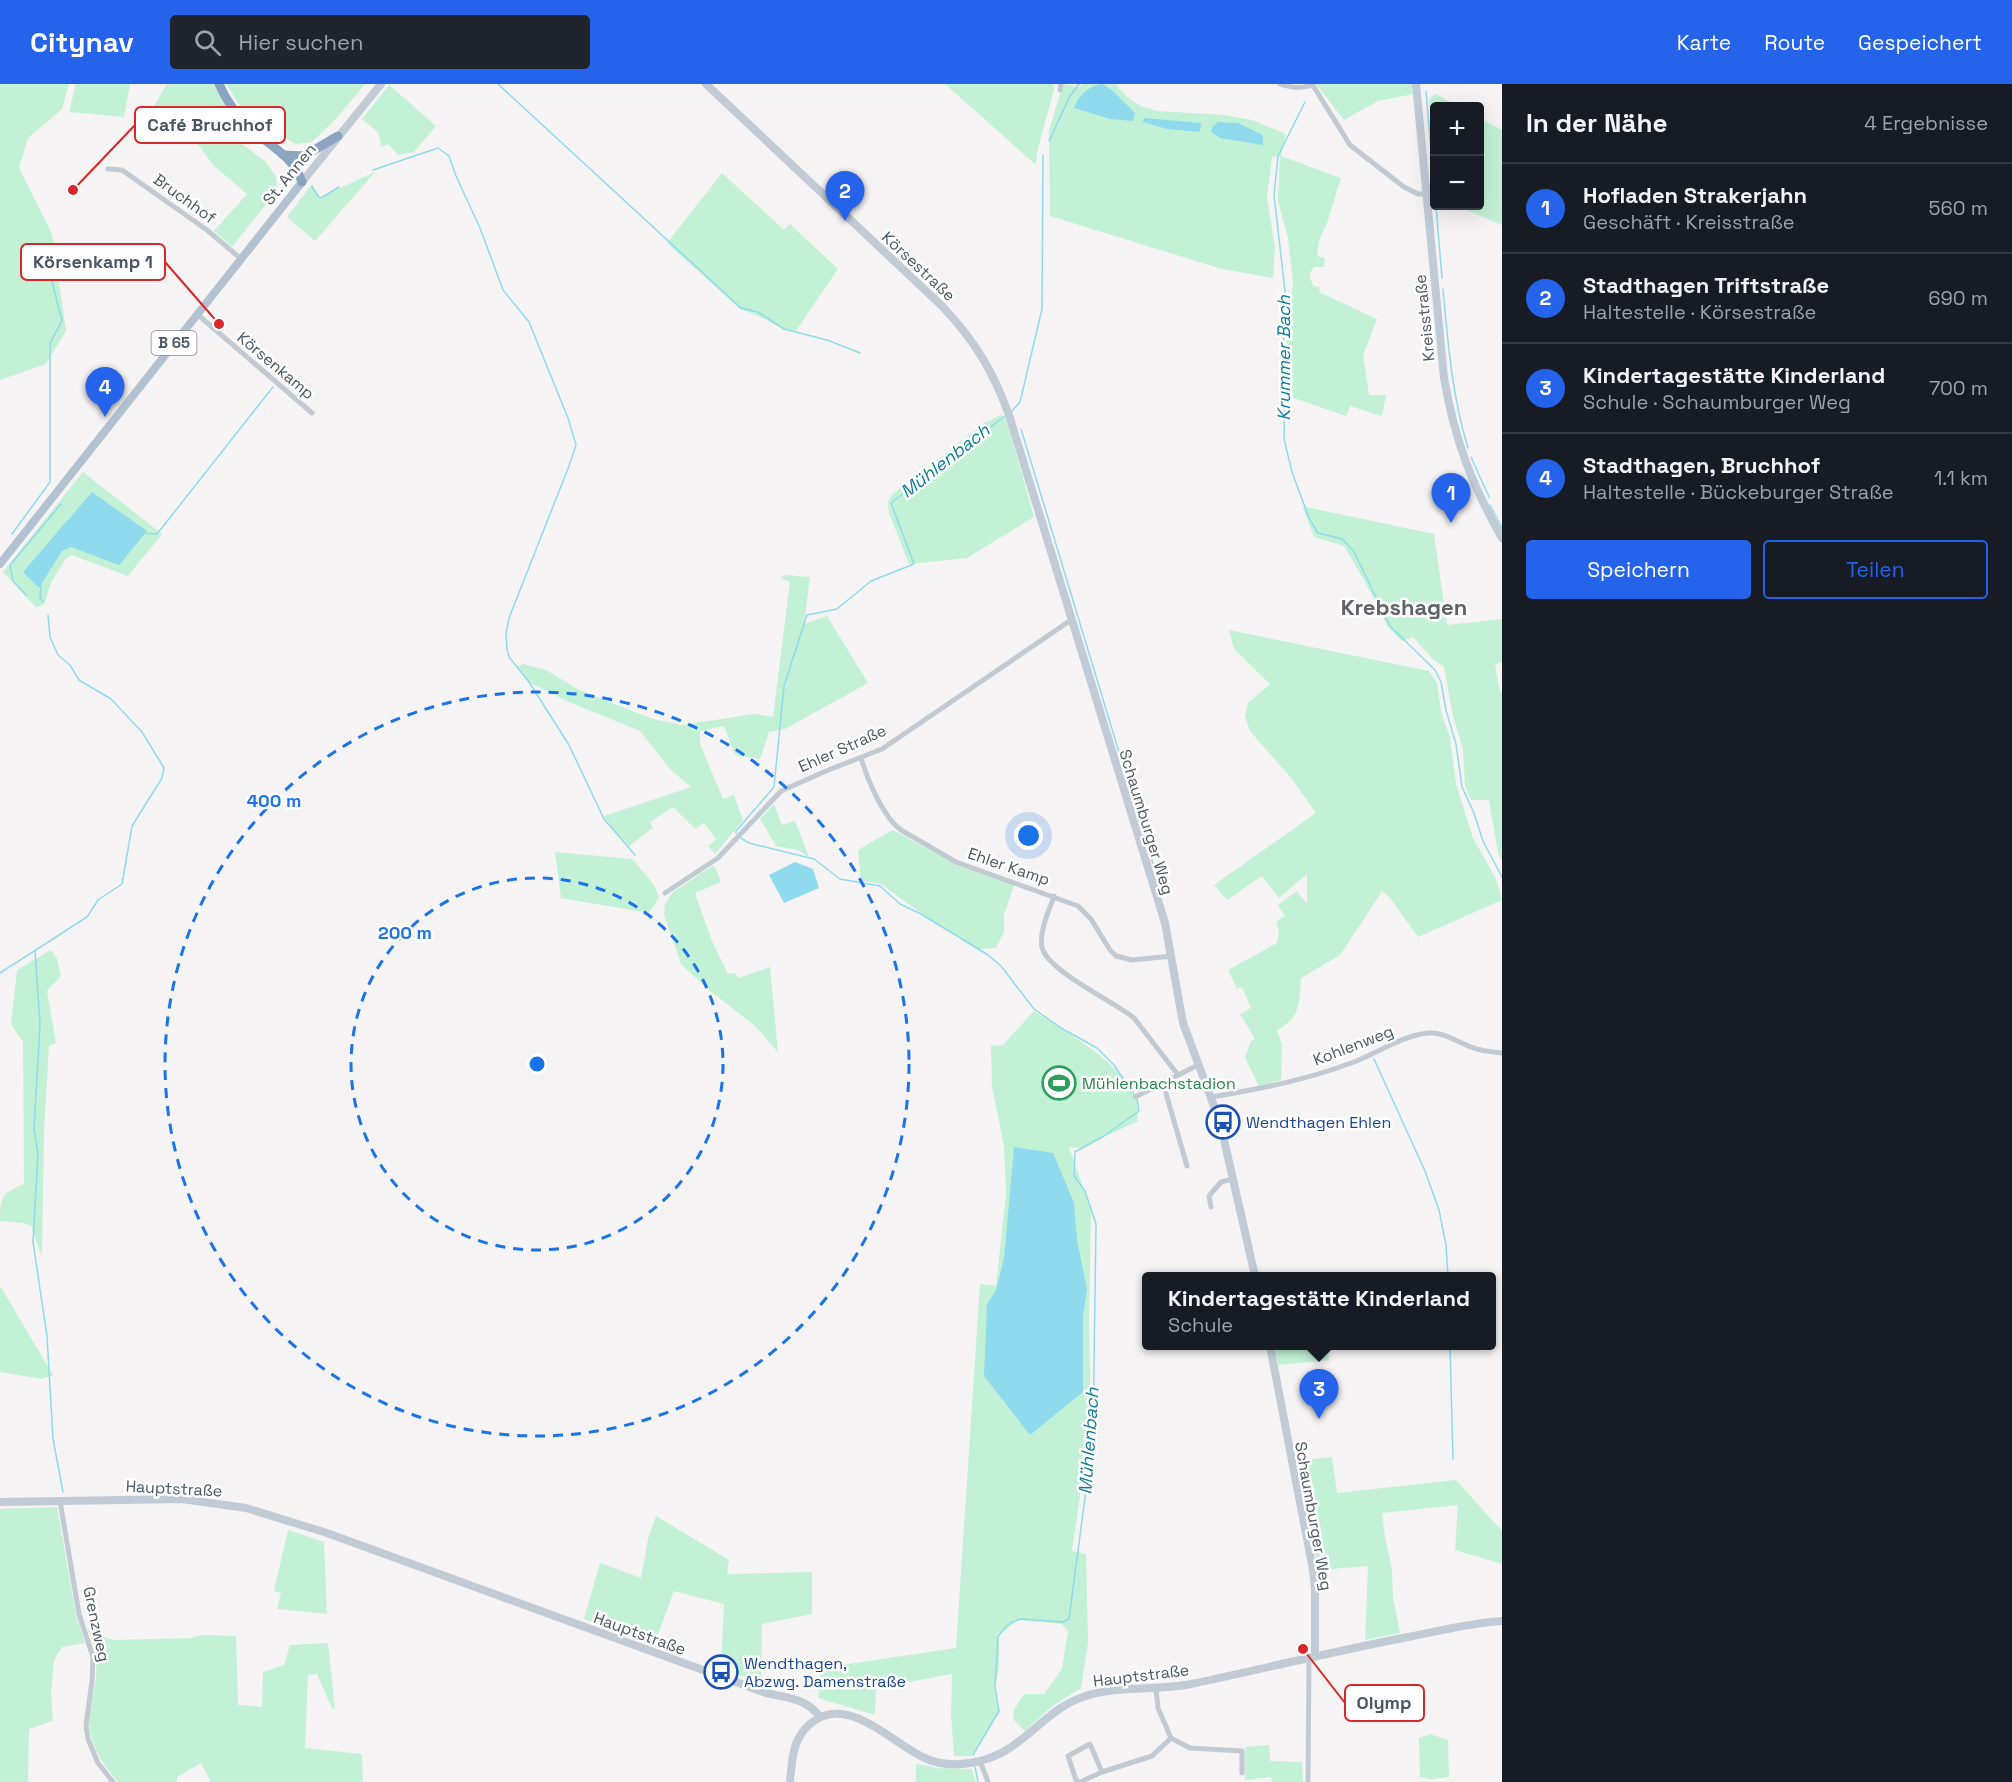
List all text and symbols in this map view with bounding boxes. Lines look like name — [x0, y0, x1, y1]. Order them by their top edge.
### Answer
search box — [170, 15, 590, 69]
text: Citynav — [30, 24, 134, 60]
icon: search — [191, 26, 224, 59]
text: Hier suchen — [239, 28, 364, 56]
text: Karte — [1677, 29, 1731, 56]
text: Route — [1764, 29, 1825, 56]
text: Gespeichert — [1858, 29, 1982, 56]
map controls — [1430, 102, 1484, 210]
button: + — [1430, 102, 1484, 156]
text: In der Nähe — [1526, 106, 1667, 140]
callout: Café Bruchhof — [135, 107, 285, 143]
text: 4 Ergebnisse — [1864, 110, 1988, 136]
text: Café Bruchhof — [147, 113, 273, 136]
street label: St. Annen — [258, 139, 321, 210]
button: − — [1430, 156, 1484, 210]
street label: Bruchhof — [149, 169, 220, 228]
pin: 2 — [826, 172, 864, 221]
text: Hofladen Strakerjahn — [1583, 181, 1807, 209]
text: 1 — [1541, 195, 1550, 221]
text: 560 m — [1929, 195, 1988, 221]
text: Geschäft · Kreisstraße — [1583, 209, 1795, 235]
street label: Körsestraße — [877, 227, 960, 306]
callout: Körsenkamp 1 — [21, 244, 165, 280]
text: Körsenkamp 1 — [33, 250, 153, 273]
text: Stadthagen Triftstraße — [1583, 271, 1829, 299]
street label: Kreisstraße — [1409, 273, 1440, 363]
text: 2 — [1540, 285, 1551, 311]
text: 690 m — [1928, 285, 1988, 311]
water label: Krummer Bach — [1272, 294, 1295, 421]
text: Haltestelle · Körsestraße — [1583, 299, 1816, 325]
street label: Körsenkamp — [233, 327, 319, 404]
road number: B 65 — [152, 331, 196, 355]
text: Kindertagestätte Kinderland — [1583, 361, 1885, 389]
pin: 4 — [86, 368, 124, 417]
text: 3 — [1539, 375, 1552, 401]
text: 700 m — [1929, 375, 1988, 401]
text: Schule · Schaumburger Weg — [1583, 389, 1851, 415]
water label: Mühlenbach — [895, 418, 995, 503]
text: Stadthagen, Bruchhof — [1583, 451, 1820, 479]
text: 4 — [1539, 465, 1552, 491]
text: 1.1 km — [1934, 465, 1988, 491]
pin: 1 — [1432, 474, 1470, 523]
text: Haltestelle · Bückeburger Straße — [1583, 479, 1894, 505]
button: Speichern — [1526, 540, 1751, 599]
button: Teilen — [1763, 540, 1988, 599]
district label: Krebshagen — [1341, 593, 1467, 621]
street label: Ehler Straße — [795, 720, 889, 777]
street label: Schaumburger Weg — [1114, 747, 1179, 897]
text: 400 m — [247, 789, 301, 812]
your location — [1014, 821, 1043, 850]
street label: Ehler Kamp — [965, 843, 1053, 890]
text: 200 m — [378, 921, 432, 944]
street label: Kohlenweg — [1310, 1020, 1396, 1070]
centre of rings — [527, 1054, 547, 1074]
sports icon: Mühlenbachstadion — [1041, 1065, 1077, 1101]
place label: Mühlenbachstadion — [1082, 1073, 1236, 1094]
bus stop icon: Wendthagen Ehlen — [1205, 1104, 1241, 1140]
place label: Wendthagen Ehlen — [1246, 1112, 1391, 1133]
popup — [1142, 1272, 1496, 1350]
text: Kindertagestätte Kinderland — [1168, 1284, 1470, 1312]
text: Schule — [1168, 1312, 1233, 1338]
pin: 3 — [1300, 1370, 1338, 1419]
water label: Mühlenbach — [1073, 1386, 1104, 1495]
street label: Schaumburger Weg — [1290, 1440, 1337, 1592]
street label: Hauptstraße — [125, 1475, 223, 1502]
street label: Grenzweg — [78, 1585, 115, 1664]
street label: Hauptstraße — [591, 1607, 689, 1660]
place label: Wendthagen, Abzwg. Damenstraße — [744, 1653, 906, 1692]
bus stop icon: Wendthagen, Abzwg. Damenstraße — [703, 1654, 739, 1690]
street label: Hauptstraße — [1092, 1659, 1190, 1692]
callout: Olymp — [1345, 1685, 1424, 1721]
text: Olymp — [1357, 1691, 1411, 1714]

